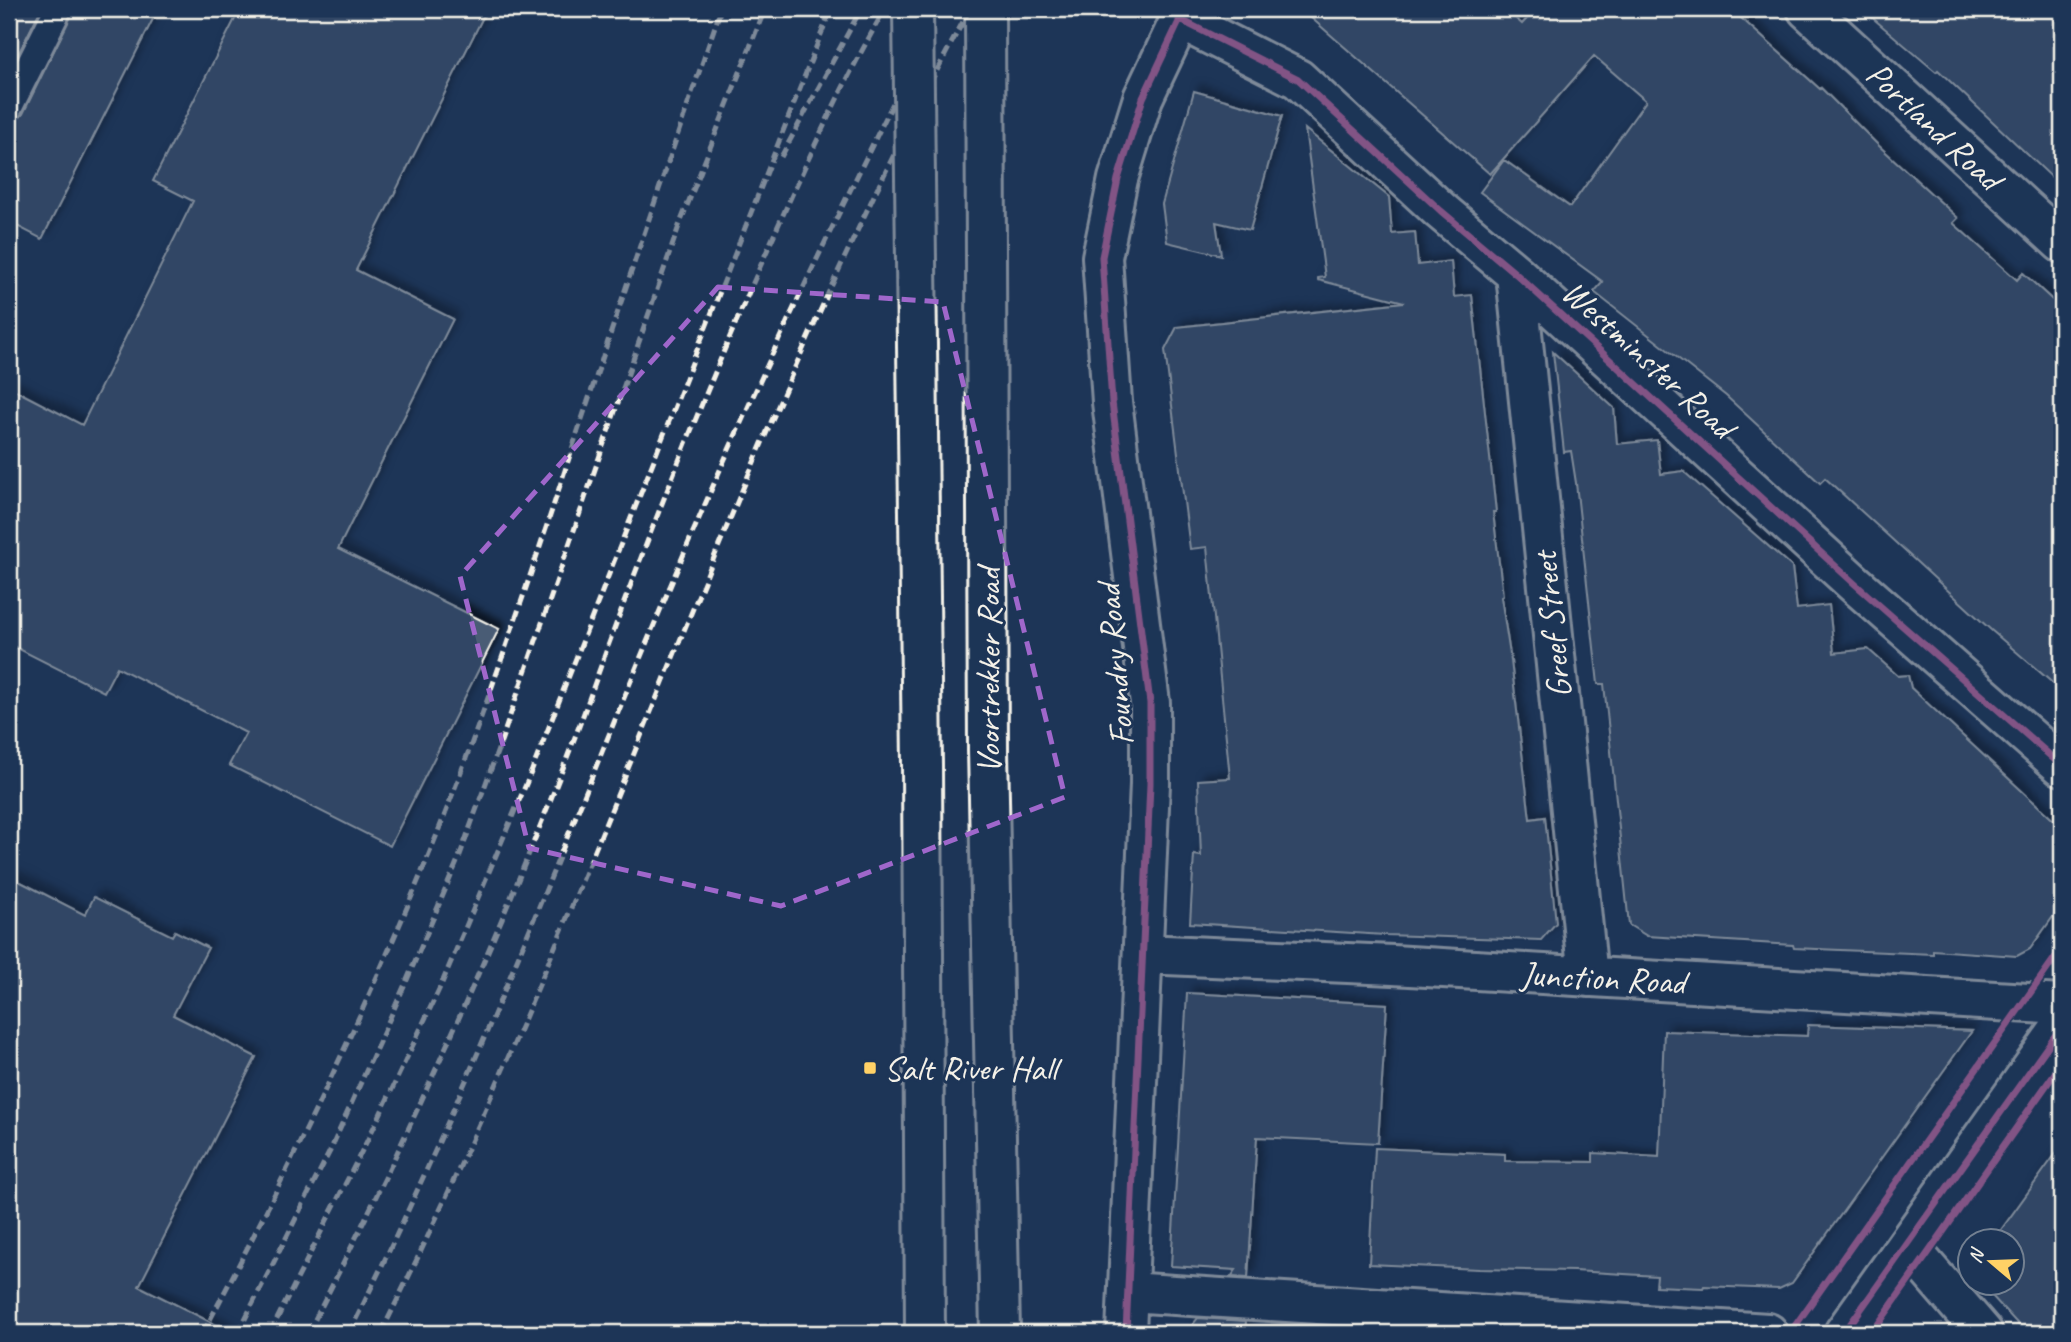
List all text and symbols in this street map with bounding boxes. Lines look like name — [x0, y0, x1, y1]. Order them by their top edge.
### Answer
street label: Portland Road — [1857, 52, 2015, 204]
street label: Westminster Road — [1552, 270, 1748, 452]
street label: Greef Street — [1522, 546, 1582, 700]
street label: Voortrekker Road — [966, 563, 1011, 774]
street label: Foundry Road — [1085, 577, 1144, 747]
street label: Junction Road — [1518, 951, 1691, 1005]
place label: Salt River Hall — [884, 1046, 1063, 1091]
marker: Salt River Hall — [862, 1060, 878, 1076]
north arrow — [1955, 1226, 2025, 1296]
text: N — [1963, 1244, 1990, 1266]

